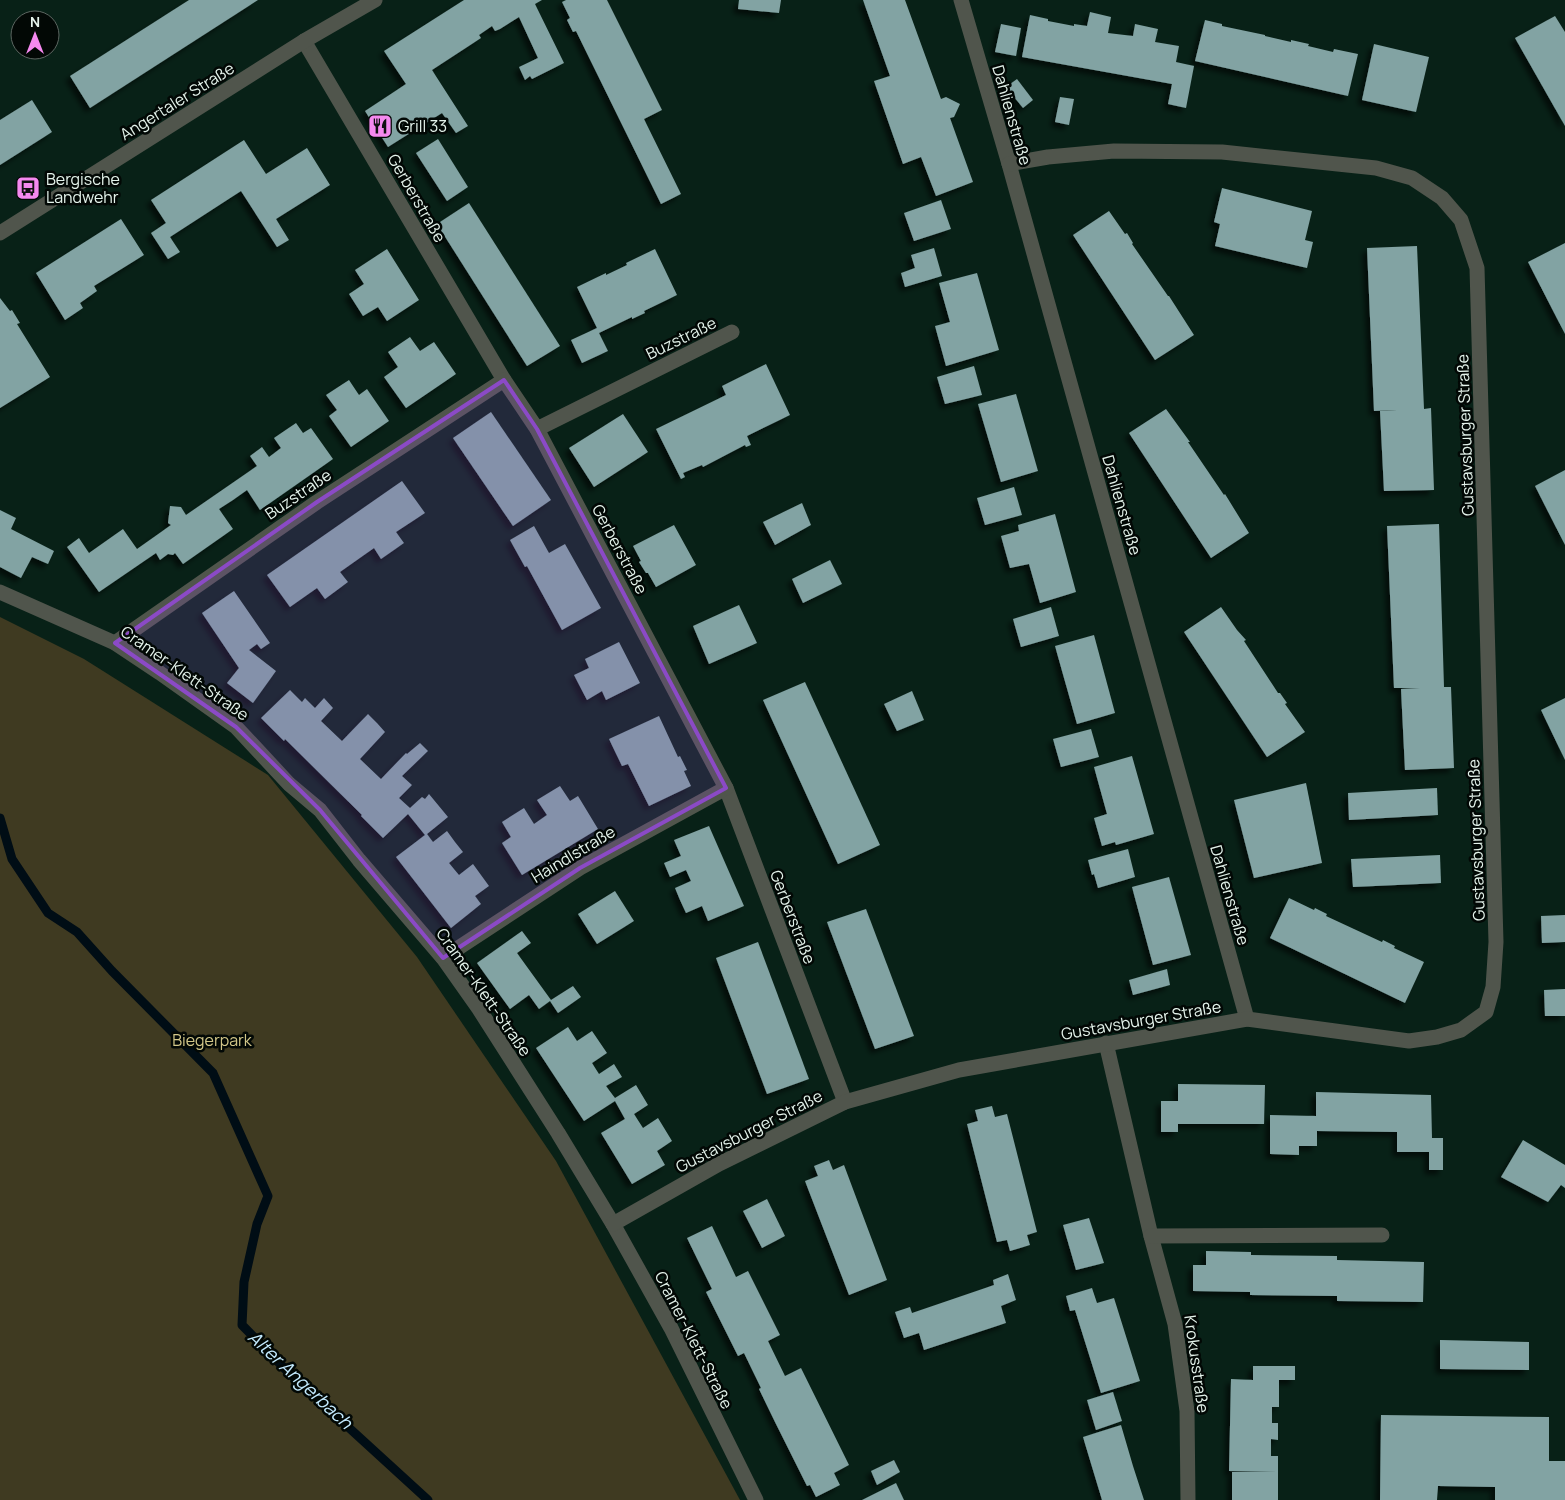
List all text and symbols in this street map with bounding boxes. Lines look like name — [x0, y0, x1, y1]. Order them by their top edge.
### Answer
north arrow — [10, 10, 60, 60]
text: N — [30, 12, 40, 31]
street label: Angertaler Straße — [116, 57, 238, 145]
street label: Dahlienstraße — [987, 62, 1037, 168]
restaurant icon: Grill 33 — [367, 113, 393, 139]
place label: Grill 33 — [398, 115, 447, 137]
street label: Gerberstraße — [383, 150, 451, 246]
place label: Bergische Landwehr — [46, 168, 120, 208]
bus stop icon: Bergische Landwehr — [15, 175, 41, 201]
street label: Buzstraße — [642, 311, 720, 365]
street label: Gustavsburger Straße — [1451, 354, 1479, 516]
street label: Dahlienstraße — [1097, 452, 1147, 558]
street label: Buzstraße — [260, 464, 336, 524]
street label: Gerberstraße — [587, 500, 653, 598]
street label: Cramer-Klett-Straße — [116, 620, 254, 726]
street label: Gustavsburger Straße — [1462, 759, 1490, 921]
street label: Haindlstraße — [527, 820, 619, 888]
street label: Dahlienstraße — [1205, 842, 1255, 948]
street label: Gerberstraße — [765, 867, 821, 967]
street label: Cramer-Klett-Straße — [431, 923, 537, 1061]
street label: Gustavsburger Straße — [1059, 995, 1223, 1045]
park label: Biegerpark — [172, 1029, 253, 1051]
street label: Gustavsburger Straße — [672, 1084, 826, 1178]
street label: Cramer-Klett-Straße — [650, 1267, 738, 1413]
street label: Krokusstraße — [1179, 1314, 1215, 1414]
water label: Alter Angerbach — [243, 1325, 359, 1435]

